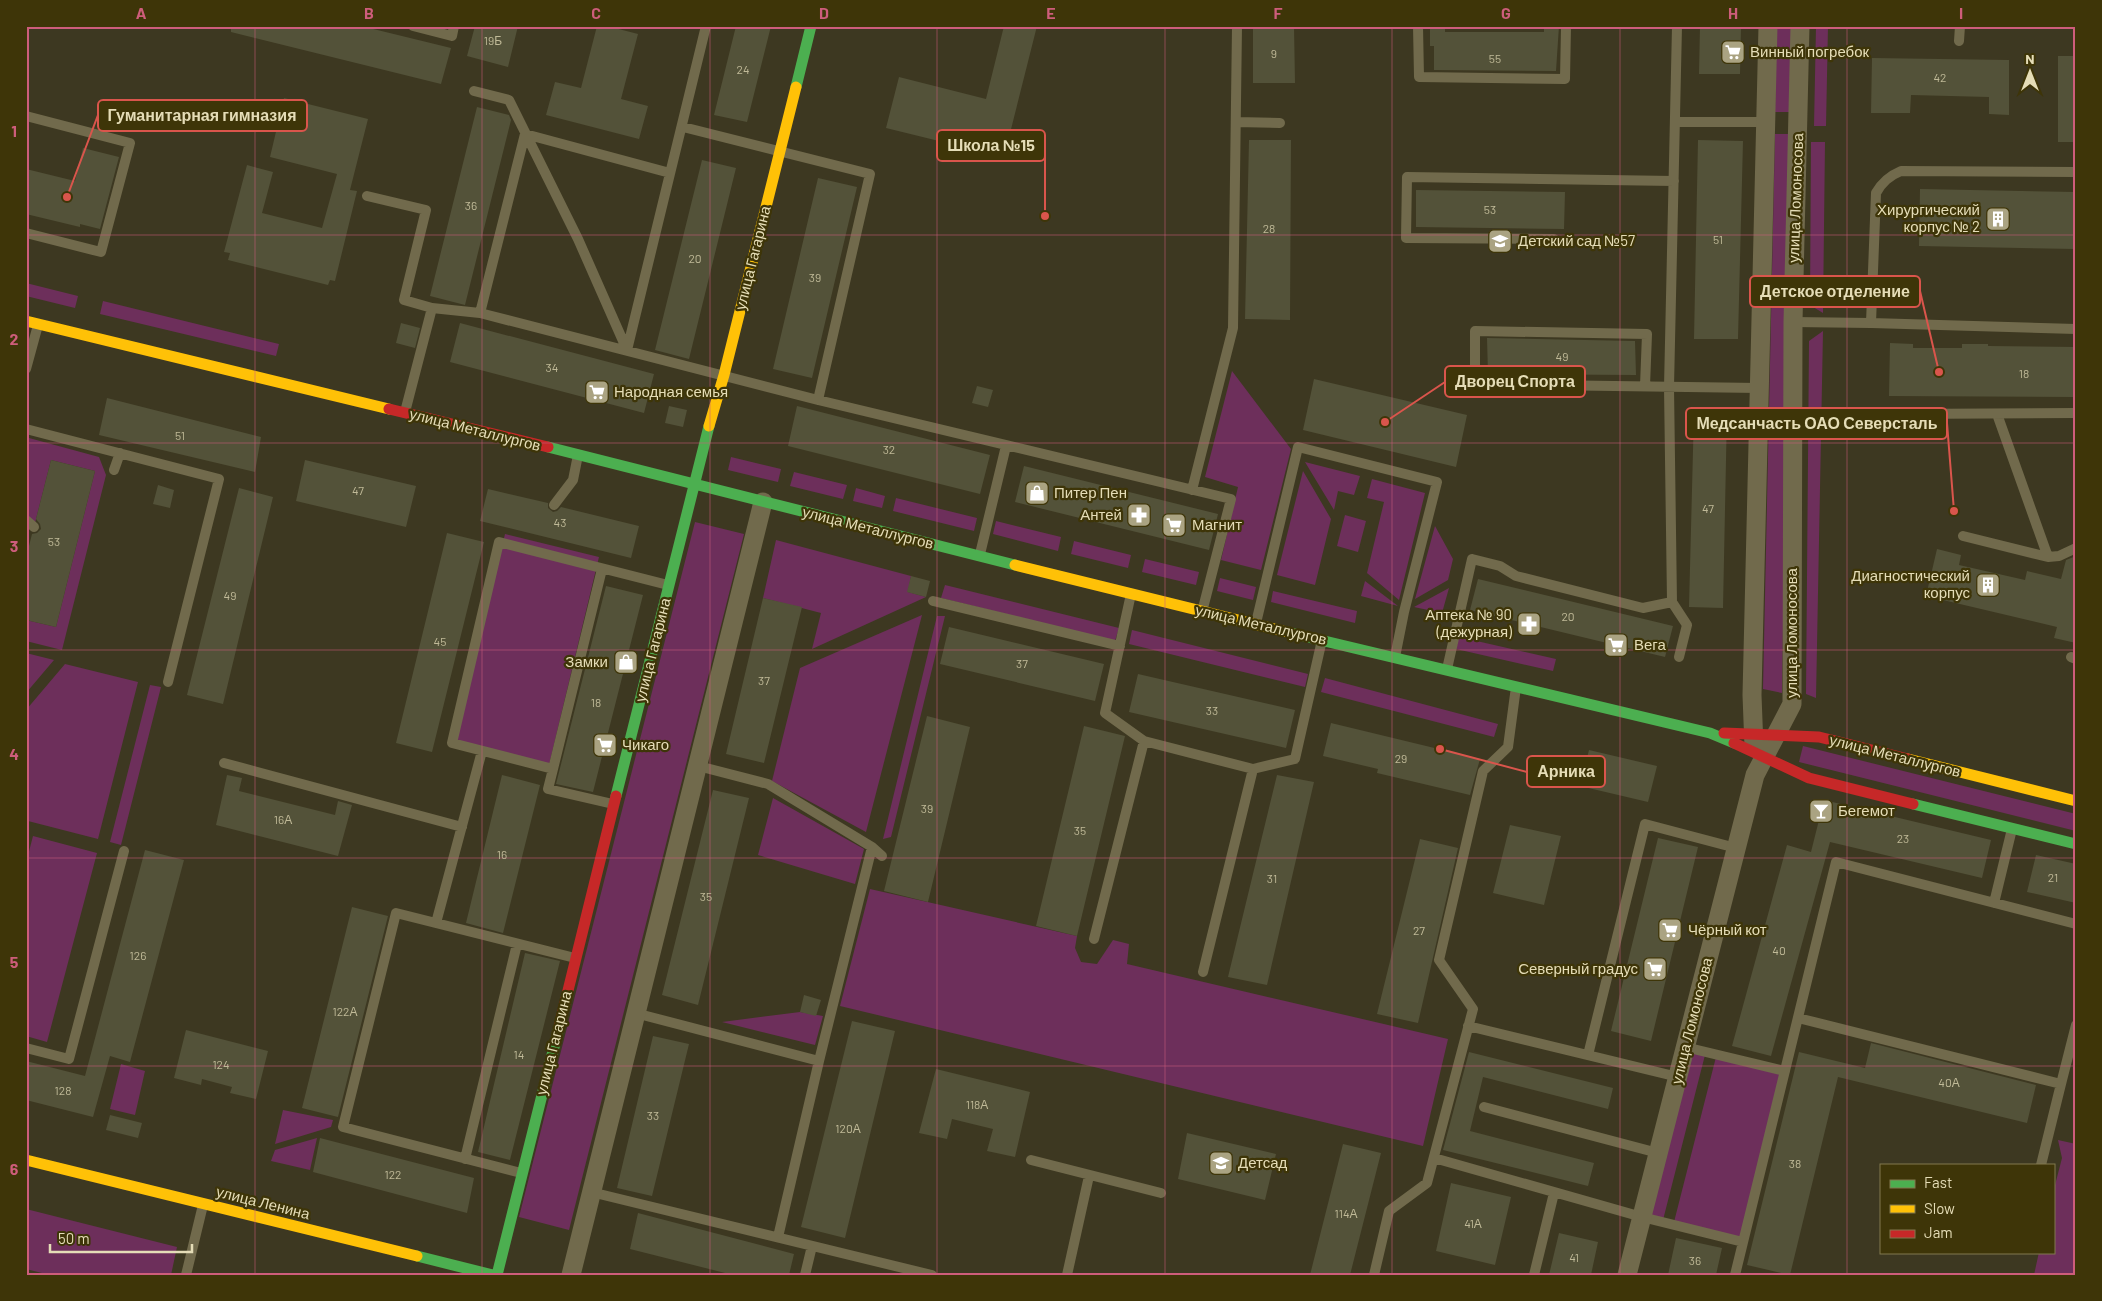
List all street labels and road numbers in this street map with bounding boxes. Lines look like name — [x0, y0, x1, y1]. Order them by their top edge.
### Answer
street label: улица Ломоносова — [1784, 132, 1806, 263]
street label: улица Гагарина — [730, 203, 774, 312]
street label: улица Металлургов — [408, 404, 543, 454]
street label: улица Металлургов — [801, 502, 936, 552]
street label: улица Ломоносова — [1782, 567, 1800, 698]
street label: улица Гагарина — [630, 595, 674, 704]
street label: улица Металлургов — [1194, 600, 1329, 648]
street label: улица Металлургов — [1828, 730, 1963, 780]
street label: улица Ломоносова — [1667, 955, 1716, 1086]
street label: улица Гагарина — [531, 988, 575, 1097]
street label: улица Ленина — [215, 1182, 312, 1222]

